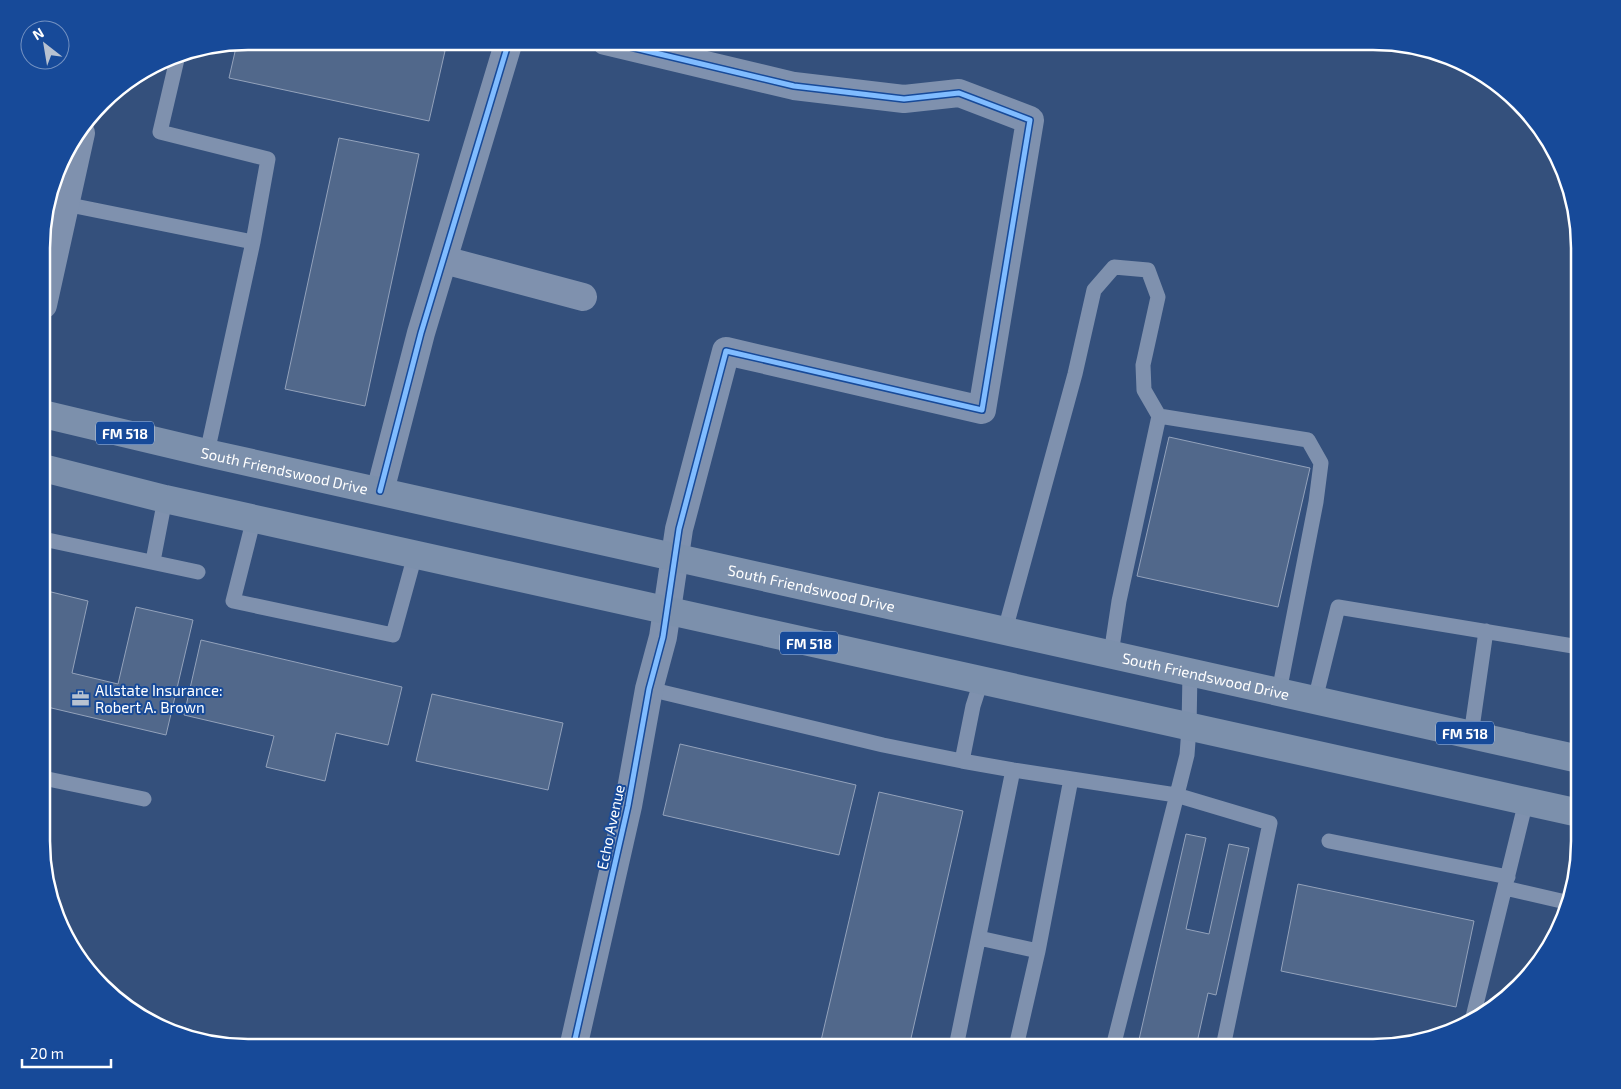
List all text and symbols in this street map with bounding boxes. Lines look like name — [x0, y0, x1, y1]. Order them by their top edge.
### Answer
north arrow — [20, 20, 70, 70]
text: N — [29, 24, 47, 43]
road number: FM 518 — [96, 422, 154, 444]
street label: South Friendswood Drive — [199, 443, 370, 498]
street label: South Friendswood Drive — [726, 560, 897, 615]
road number: FM 518 — [780, 632, 838, 654]
street label: South Friendswood Drive — [1121, 648, 1291, 703]
place label: Allstate Insurance: Robert A. Brown — [95, 681, 223, 716]
office icon: Allstate Insurance: Robert A. Brown — [71, 689, 91, 709]
road number: FM 518 — [1436, 721, 1494, 744]
street label: Echo Avenue — [592, 783, 628, 871]
scale bar — [22, 1036, 111, 1068]
text: 20 m — [30, 1044, 64, 1062]

